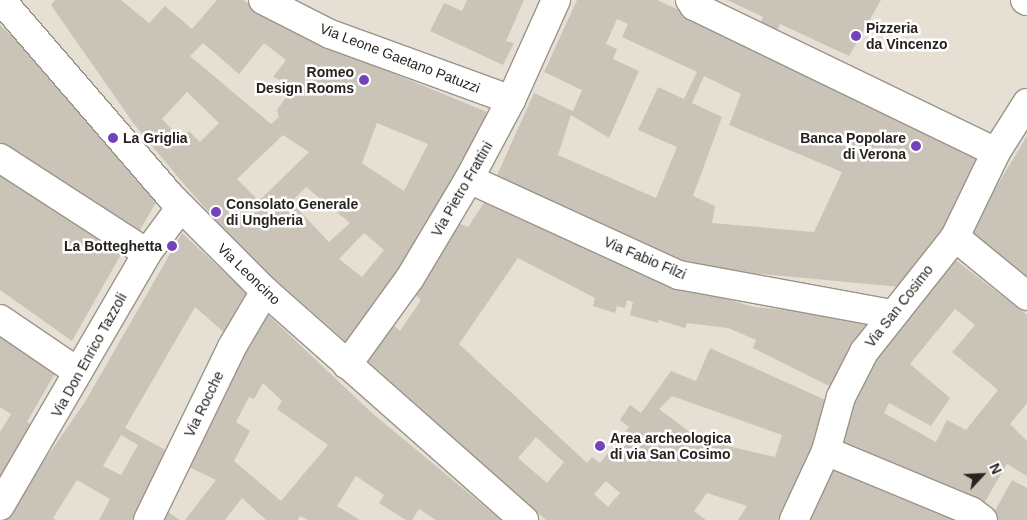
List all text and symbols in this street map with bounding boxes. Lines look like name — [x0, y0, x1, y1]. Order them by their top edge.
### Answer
street label: Via Leone Gaetano Patuzzi — [318, 20, 482, 96]
place label: Pizzeria da Vincenzo — [866, 20, 947, 52]
marker: Pizzeria da Vincenzo — [850, 30, 862, 42]
place label: Romeo Design Rooms — [256, 64, 354, 96]
marker: Romeo Design Rooms — [358, 74, 370, 86]
place label: La Griglia — [123, 130, 188, 146]
place label: Banca Popolare di Verona — [800, 130, 906, 162]
marker: La Griglia — [107, 132, 119, 144]
street label: Via Pietro Frattini — [428, 138, 496, 240]
marker: Banca Popolare di Verona — [910, 140, 922, 152]
place label: Consolato Generale di Ungheria — [226, 196, 358, 228]
marker: Consolato Generale di Ungheria — [210, 206, 222, 218]
street label: Via Fabio Filzi — [601, 233, 689, 283]
place label: La Botteghetta — [64, 238, 162, 254]
marker: La Botteghetta — [166, 240, 178, 252]
street label: Via Leoncino — [214, 240, 284, 308]
street label: Via San Cosimo — [862, 261, 936, 351]
street label: Via Don Enrico Tazzoli — [48, 290, 130, 420]
street label: Via Rocche — [181, 368, 227, 440]
place label: Area archeologica di via San Cosimo — [610, 430, 731, 462]
marker: Area archeologica di via San Cosimo — [594, 440, 606, 452]
north arrow — [957, 450, 1007, 500]
text: N — [986, 461, 1005, 477]

